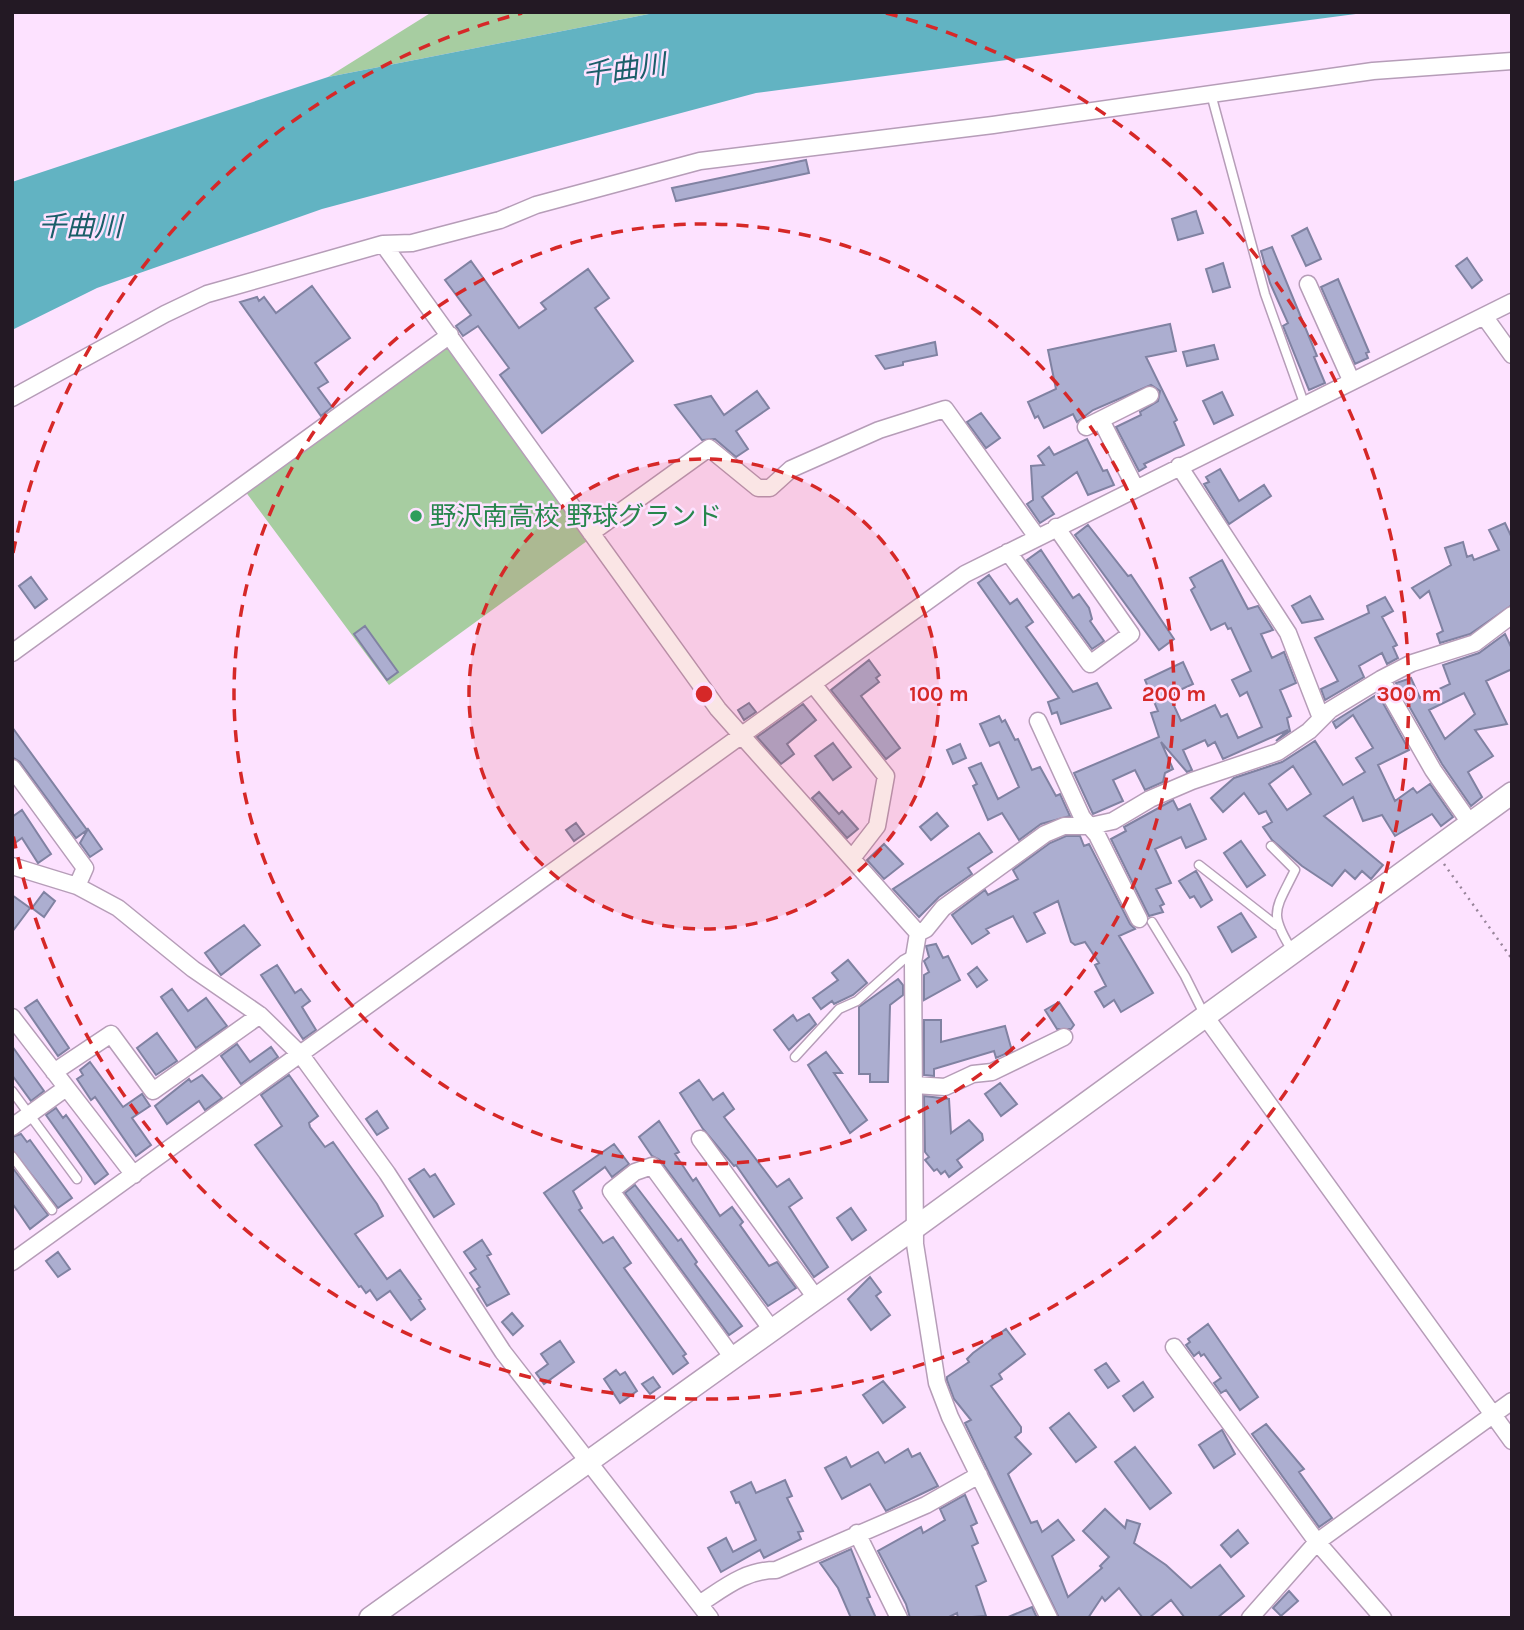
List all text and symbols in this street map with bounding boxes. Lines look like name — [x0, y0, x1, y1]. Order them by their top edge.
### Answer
water label: 千曲川 — [580, 47, 671, 92]
water label: 千曲川 — [38, 210, 125, 243]
place label: 野沢南高校 野球グランド — [430, 501, 722, 532]
marker: 野沢南高校 野球グランド — [408, 508, 424, 524]
centre of rings — [692, 682, 716, 706]
text: 100 m — [909, 682, 969, 706]
text: 200 m — [1142, 682, 1206, 706]
text: 300 m — [1377, 682, 1441, 706]

